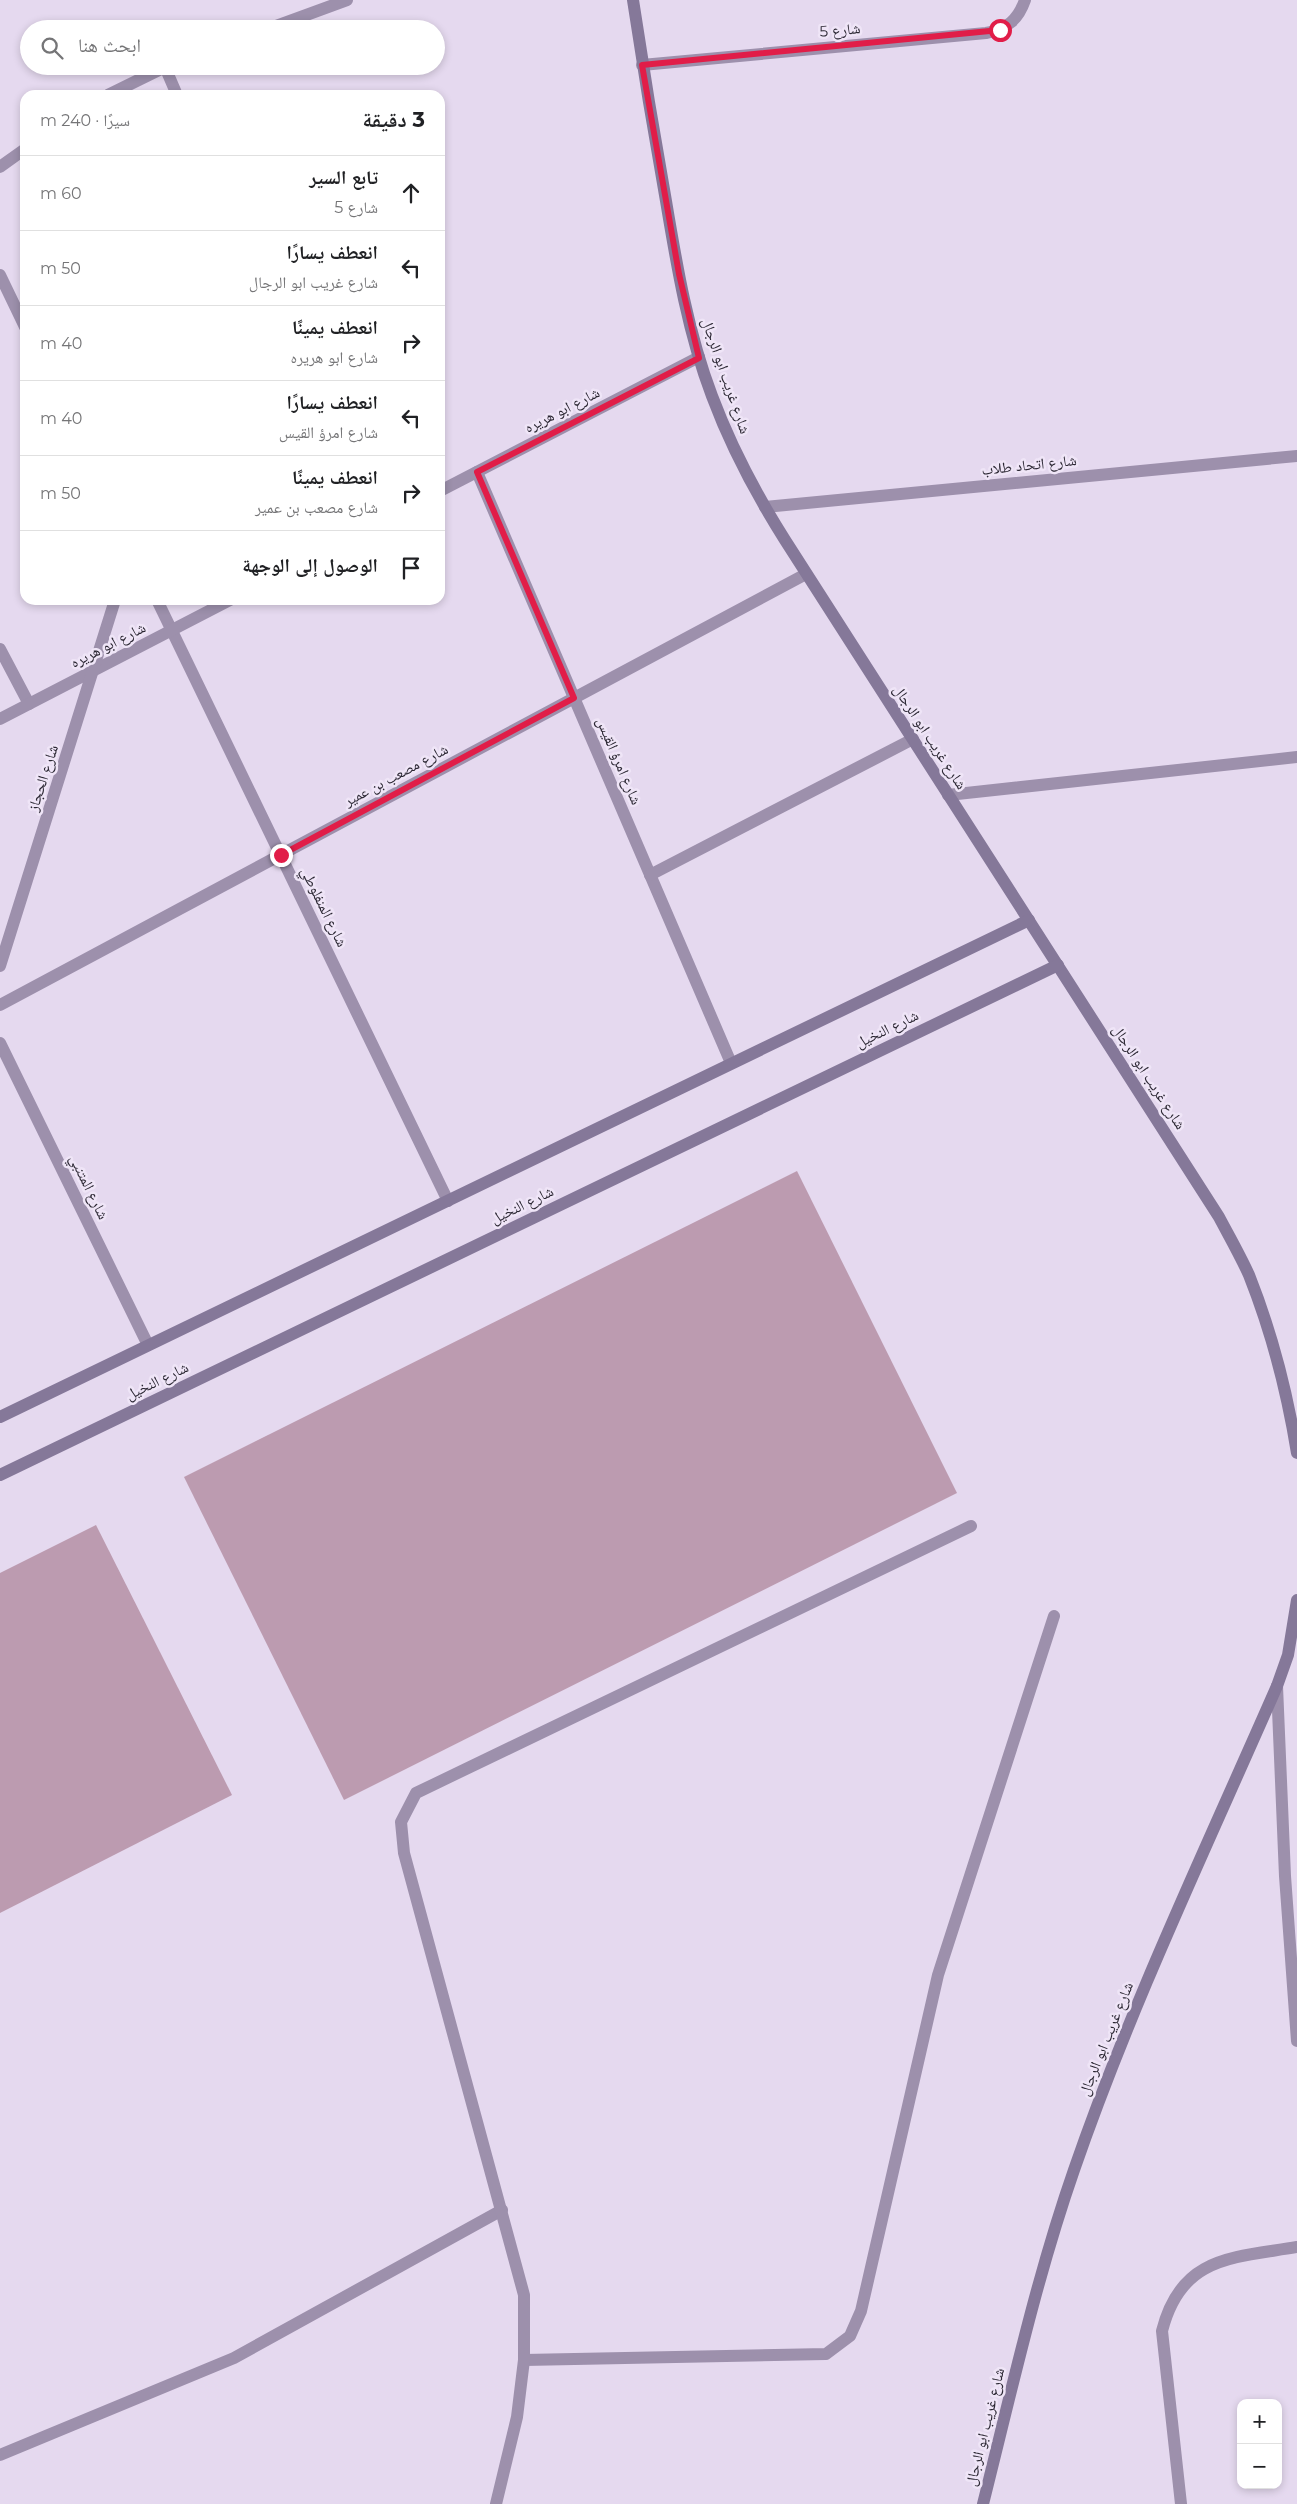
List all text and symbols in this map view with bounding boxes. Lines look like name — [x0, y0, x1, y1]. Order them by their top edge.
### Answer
street label: شارع 5 — [819, 18, 861, 42]
route start — [989, 19, 1012, 42]
search box — [20, 20, 445, 75]
icon: search — [38, 34, 66, 62]
text: ابحث هنا — [78, 34, 141, 57]
text: 3 دقيقة — [363, 107, 425, 132]
text: سيرًا · 240 m — [40, 111, 130, 130]
text: تابع السير — [309, 166, 378, 189]
icon: ahead — [397, 179, 425, 207]
text: 60 m — [40, 184, 82, 203]
text: شارع 5 — [334, 198, 378, 217]
text: انعطف يسارًا — [286, 241, 378, 264]
icon: left — [397, 254, 425, 282]
text: 50 m — [40, 259, 81, 278]
text: شارع غريب ابو الرجال — [249, 273, 378, 292]
street label: شارع غريب ابو الرجال — [697, 315, 755, 437]
text: انعطف يمينًا — [292, 316, 378, 339]
icon: right — [397, 329, 425, 357]
text: 40 m — [40, 334, 82, 353]
text: شارع ابو هريره — [290, 348, 378, 367]
street label: شارع ابو هريره — [521, 382, 603, 438]
text: انعطف يسارًا — [286, 391, 378, 414]
icon: left — [397, 404, 425, 432]
text: 40 m — [40, 409, 82, 428]
text: شارع امرؤ القيس — [279, 423, 378, 442]
street label: شارع اتحاد طلاب — [980, 450, 1078, 480]
text: انعطف يمينًا — [292, 466, 378, 489]
icon: right — [397, 479, 425, 507]
text: 50 m — [40, 484, 81, 503]
text: شارع مصعب بن عمير — [255, 498, 378, 517]
text: الوصول إلى الوجهة — [242, 554, 378, 577]
icon: arrive — [397, 554, 425, 582]
street label: شارع ابو هريره — [67, 617, 149, 673]
street label: شارع غريب ابو الرجال — [889, 681, 971, 793]
street label: شارع امرؤ القيس — [592, 714, 646, 808]
street label: شارع مصعب بن عمير — [339, 739, 452, 811]
street label: شارع الحجاز — [23, 742, 63, 815]
route end — [270, 844, 293, 867]
street label: شارع المنفلوطي — [294, 864, 352, 951]
street label: شارع النخيل — [852, 1005, 922, 1053]
street label: شارع غريب ابو الرجال — [1108, 1021, 1190, 1133]
street label: شارع المتنبي — [63, 1151, 113, 1224]
street label: شارع النخيل — [487, 1181, 557, 1229]
street label: شارع النخيل — [122, 1357, 192, 1405]
street label: شارع غريب ابو الرجال — [1074, 1979, 1138, 2099]
street label: شارع غريب ابو الرجال — [961, 2366, 1009, 2488]
map controls — [1237, 2399, 1282, 2489]
button: + — [1237, 2399, 1282, 2444]
button: − — [1237, 2444, 1282, 2489]

